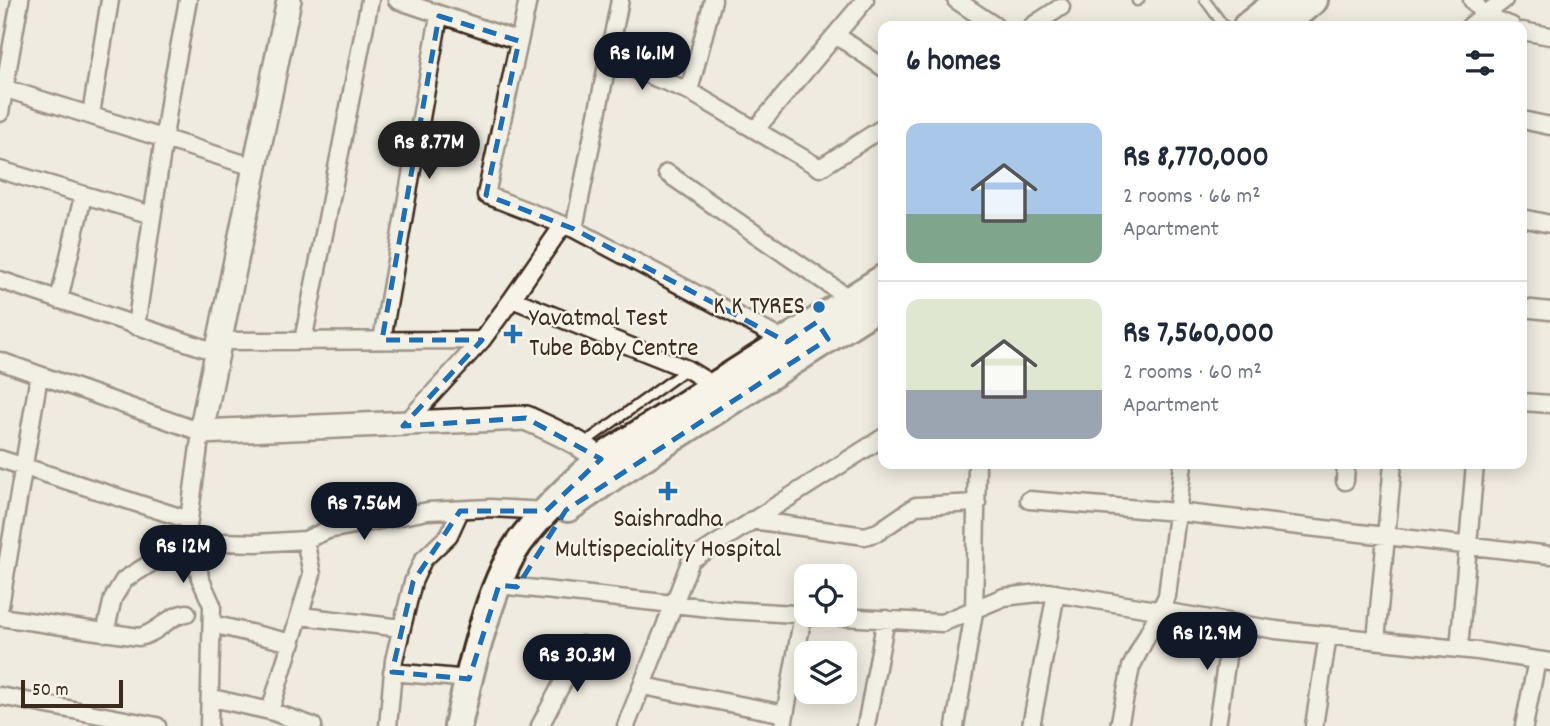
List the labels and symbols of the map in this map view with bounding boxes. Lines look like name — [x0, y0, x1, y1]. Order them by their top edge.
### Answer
pin: Rs 16.1M — [570, 32, 714, 92]
pin: Rs 8.77M — [357, 122, 501, 181]
place label: K K TYRES — [713, 289, 805, 326]
marker: K K TYRES — [811, 299, 827, 315]
place label: Yavatmal Test Tube Baby Centre — [529, 301, 699, 368]
marker: Yavatmal Test Tube Baby Centre — [503, 324, 523, 344]
marker: Saishradha Multispeciality Hospital — [658, 481, 678, 501]
pin: Rs 7.56M — [292, 482, 436, 542]
place label: Saishradha Multispeciality Hospital — [555, 502, 781, 569]
pin: Rs 12M — [126, 526, 240, 585]
pin: Rs 12.9M — [1135, 612, 1279, 672]
pin: Rs 30.3M — [505, 634, 649, 694]
scale bar — [21, 677, 122, 709]

